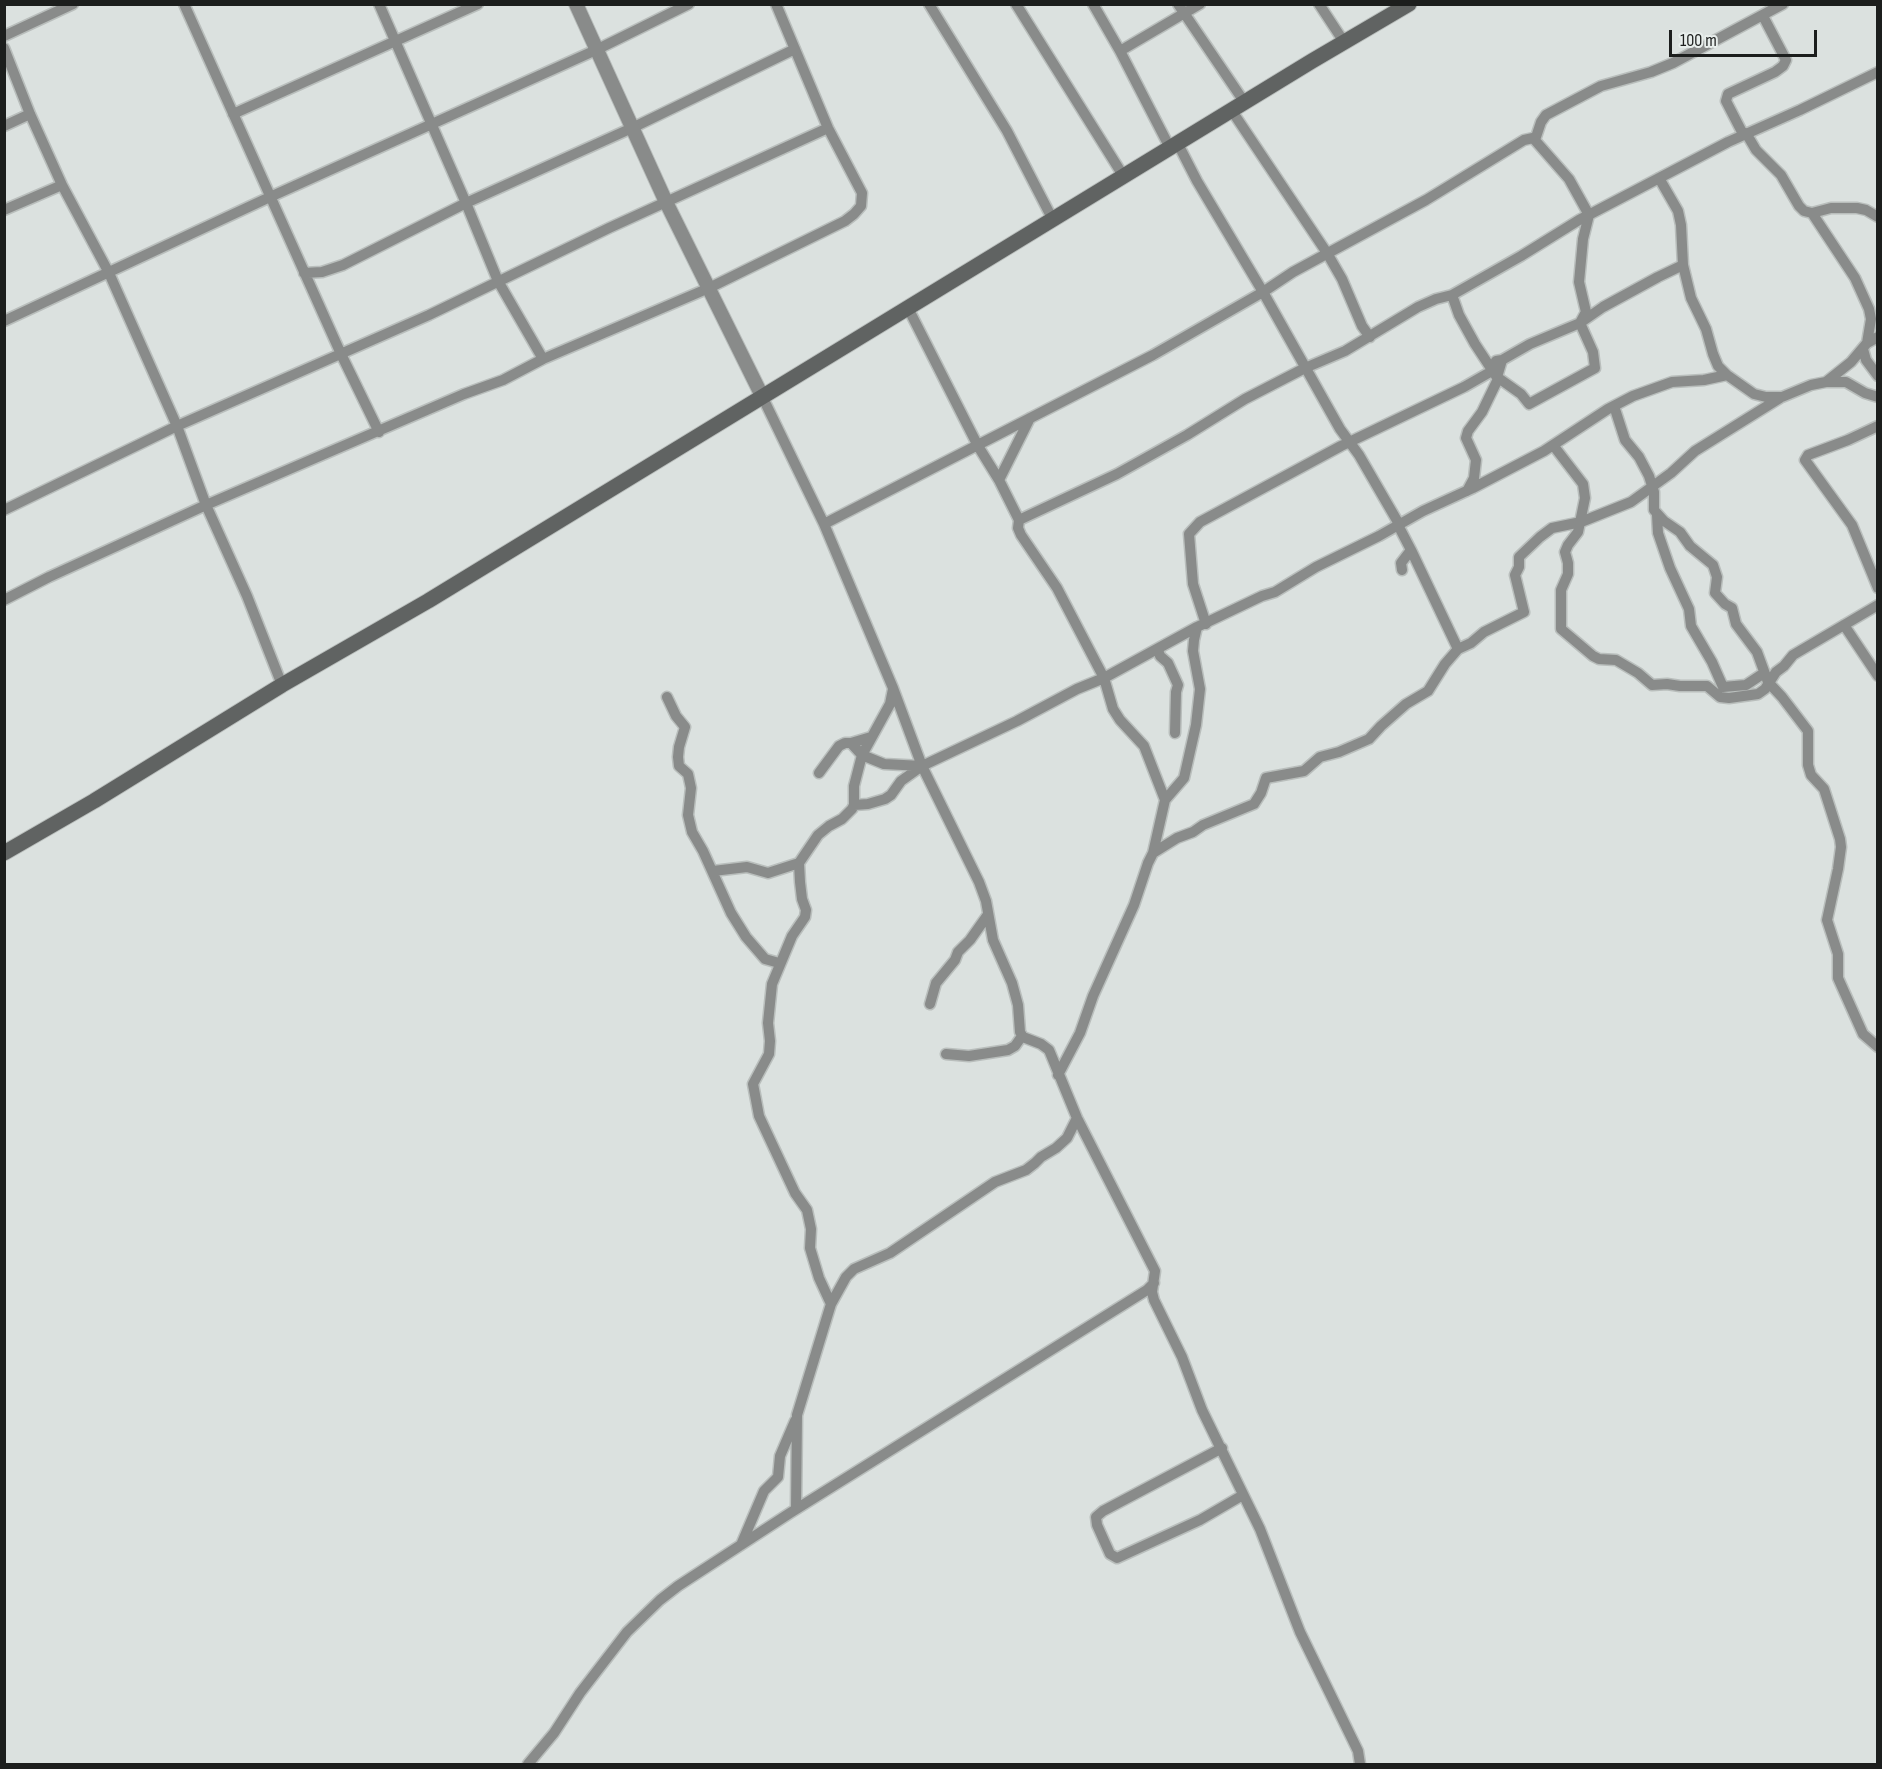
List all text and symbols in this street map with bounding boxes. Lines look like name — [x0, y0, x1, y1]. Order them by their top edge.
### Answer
scale bar — [1672, 18, 1820, 56]
text: 100 m — [1680, 30, 1717, 51]

